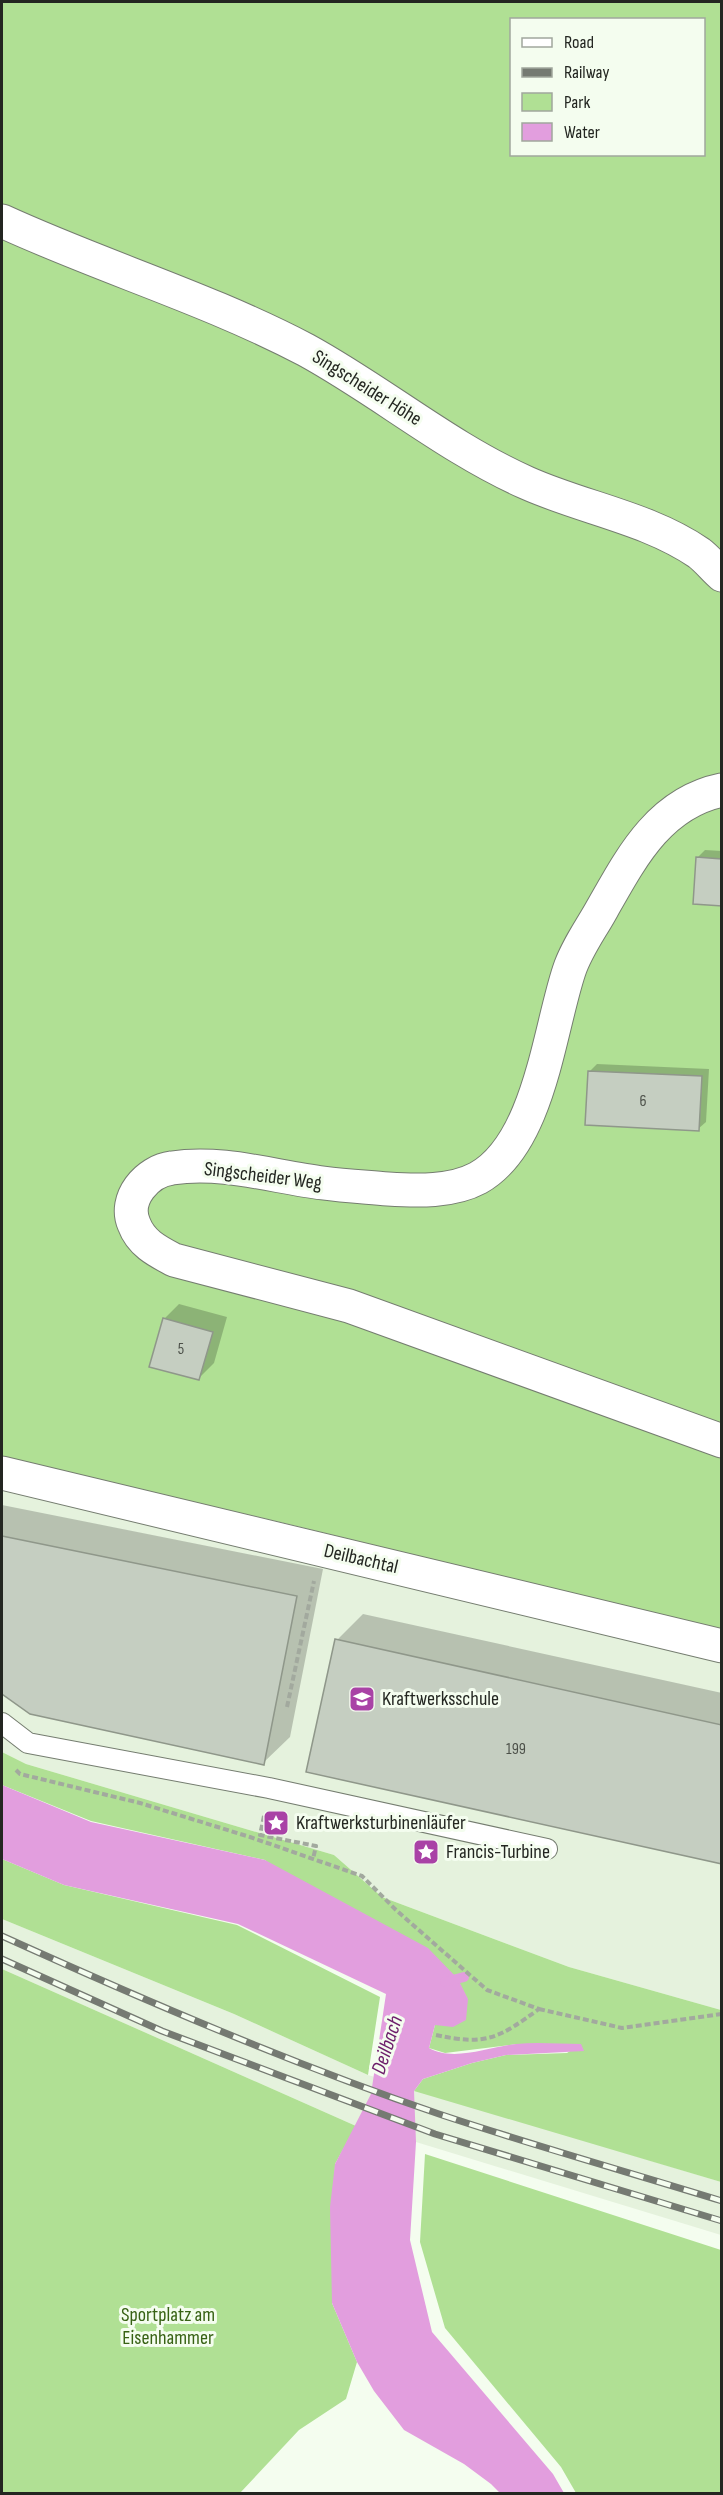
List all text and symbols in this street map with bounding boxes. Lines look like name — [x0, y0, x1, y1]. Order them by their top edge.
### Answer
legend — [510, 18, 705, 156]
text: Road — [564, 32, 594, 53]
text: Railway — [564, 62, 609, 83]
text: Park — [564, 92, 590, 113]
text: Water — [564, 122, 600, 143]
street label: Singscheider Höhe — [308, 345, 426, 431]
house number: 6 — [639, 1092, 647, 1111]
street label: Singscheider Weg — [203, 1157, 323, 1195]
house number: 5 — [178, 1340, 184, 1359]
street label: Deilbachtal — [322, 1539, 400, 1579]
school or university icon: Kraftwerksschule — [347, 1684, 377, 1714]
place label: Kraftwerksschule — [382, 1687, 499, 1711]
house number: 199 — [506, 1740, 526, 1759]
place icon: Kraftwerksturbinenläufer — [261, 1808, 291, 1838]
place label: Kraftwerksturbinenläufer — [296, 1811, 466, 1835]
place icon: Francis-Turbine — [411, 1837, 441, 1867]
place label: Francis-Turbine — [446, 1840, 550, 1864]
water label: Deilbach — [366, 2012, 408, 2077]
park label: Sportplatz am Eisenhammer — [121, 2303, 215, 2350]

